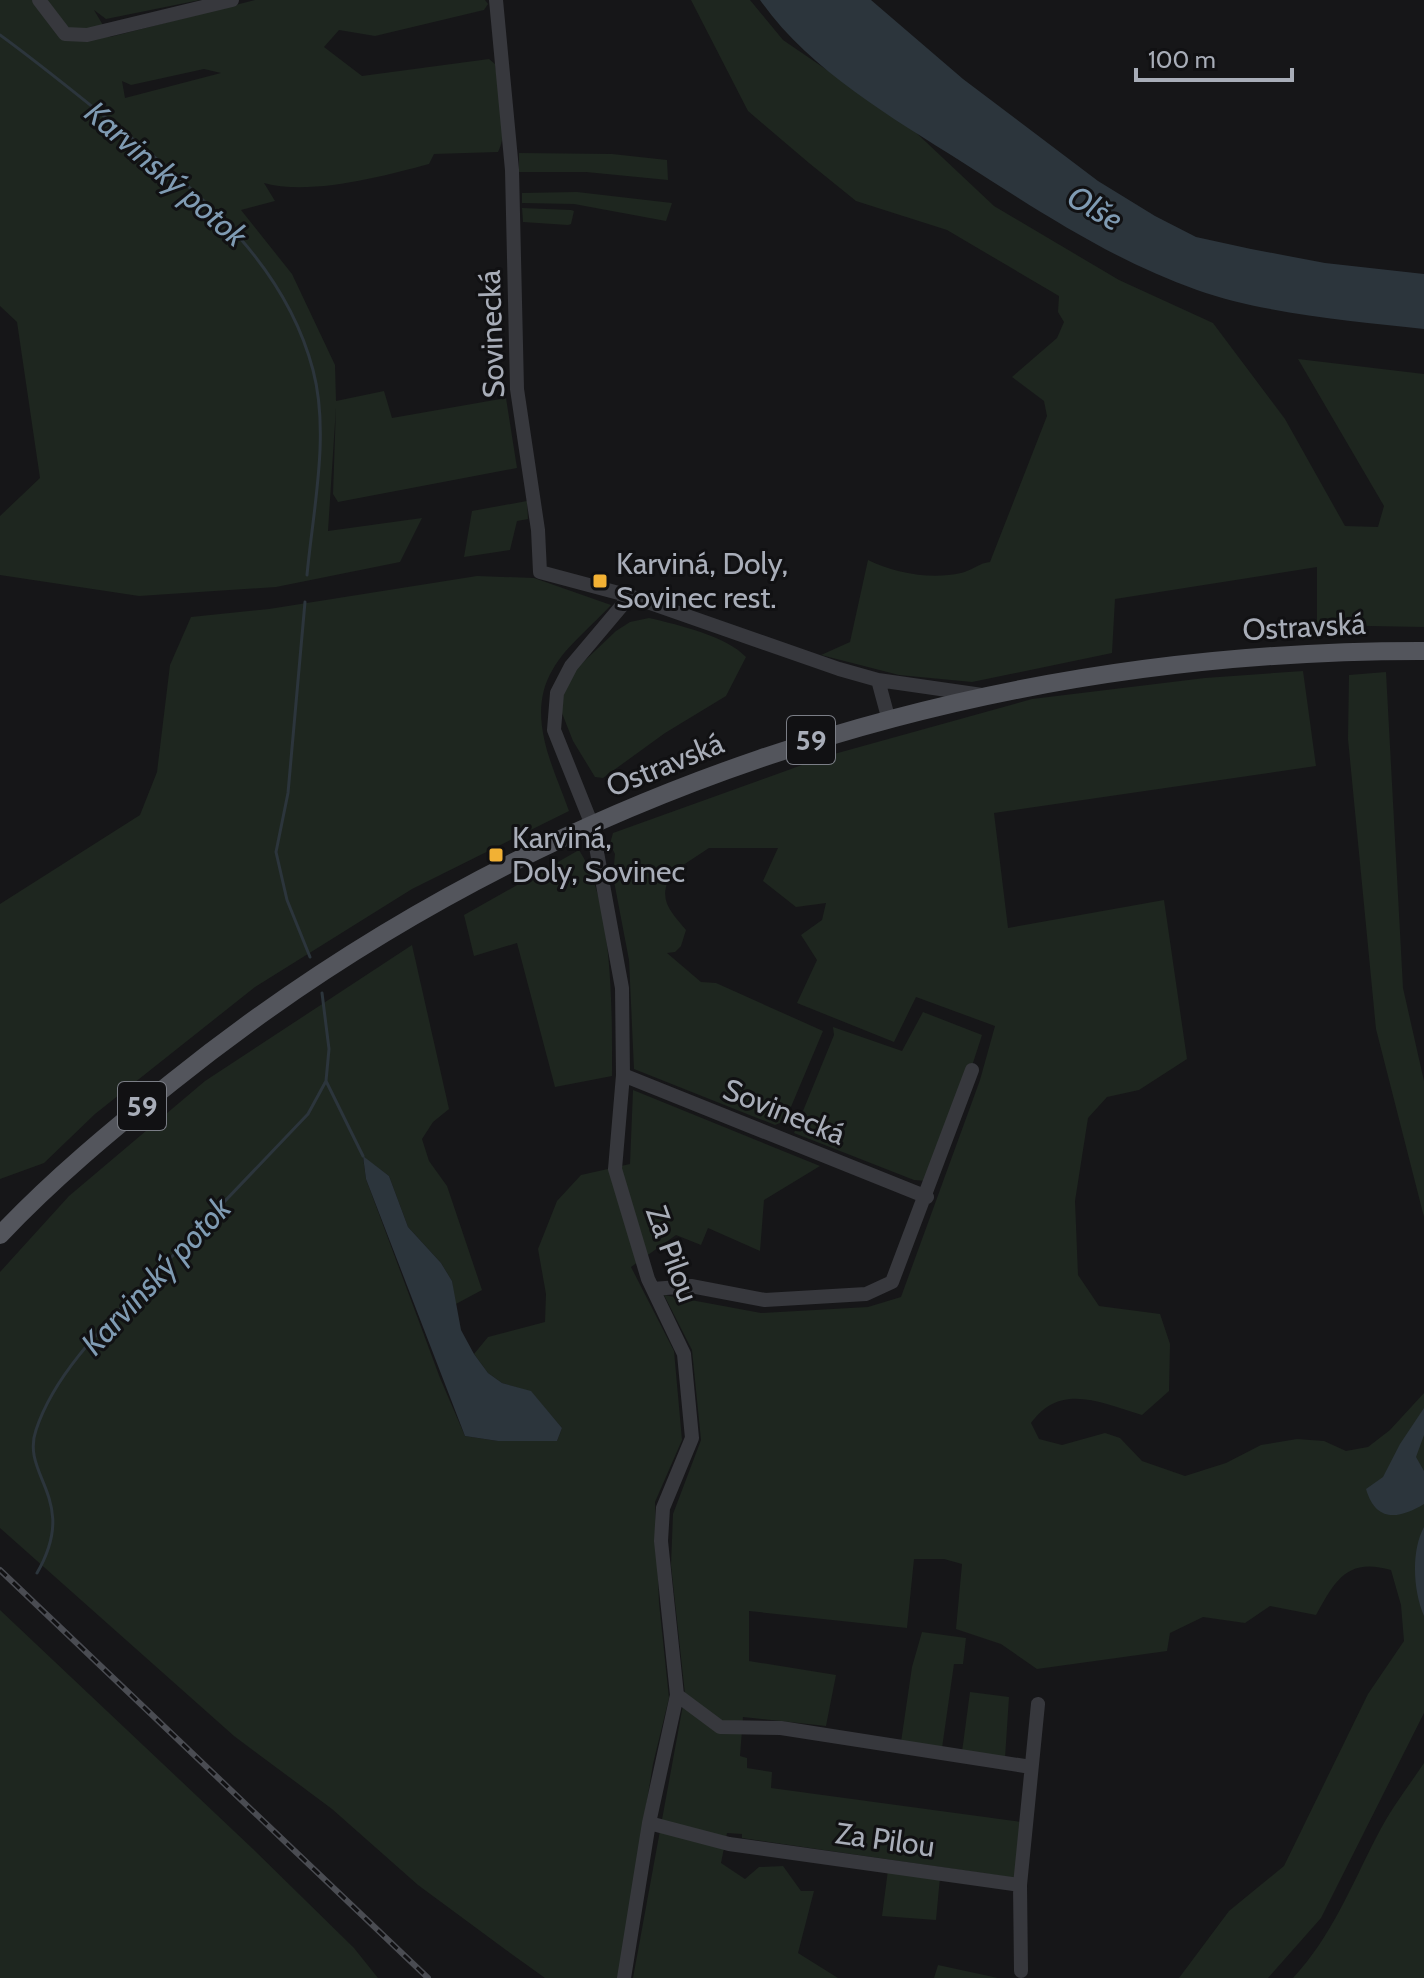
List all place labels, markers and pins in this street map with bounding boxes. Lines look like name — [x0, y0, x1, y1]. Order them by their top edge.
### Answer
place label: Karviná, Doly, Sovinec rest. — [616, 545, 788, 616]
marker: Karviná, Doly, Sovinec rest. — [591, 572, 609, 590]
place label: Karviná, Doly, Sovinec — [512, 819, 685, 890]
marker: Karviná, Doly, Sovinec — [487, 846, 505, 864]

